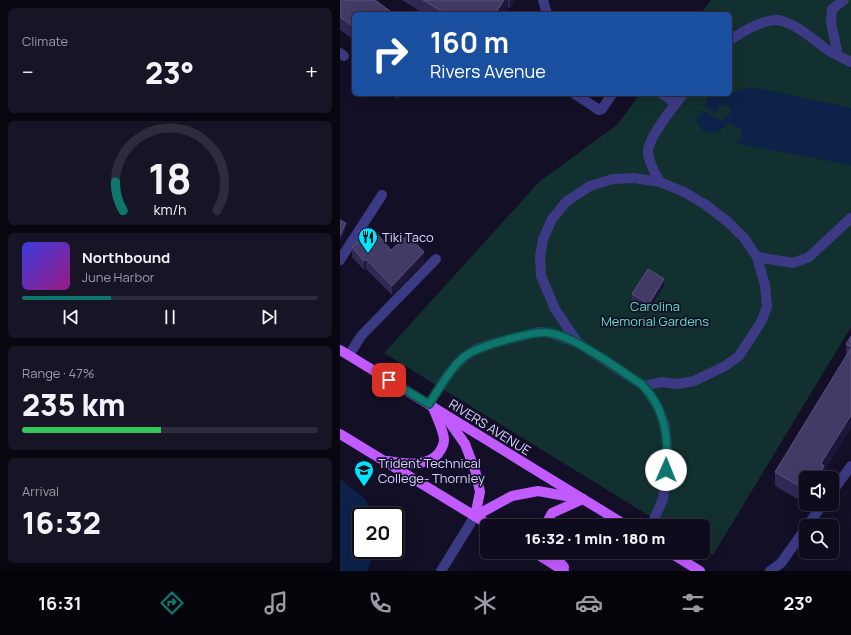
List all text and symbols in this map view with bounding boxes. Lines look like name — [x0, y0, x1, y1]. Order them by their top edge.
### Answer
text: 160 m — [430, 23, 509, 61]
icon: right — [364, 28, 416, 80]
text: Climate — [22, 32, 68, 50]
text: 23° — [145, 52, 194, 93]
text: − — [22, 57, 34, 87]
text: + — [305, 57, 318, 87]
text: Rivers Avenue — [430, 59, 546, 83]
text: 18 — [148, 150, 192, 206]
text: km/h — [153, 199, 187, 218]
restaurant icon: Tiki Taco — [357, 226, 379, 254]
place label: Tiki Taco — [382, 228, 434, 246]
text: Northbound — [82, 247, 170, 268]
text: June Harbor — [82, 268, 155, 286]
park label: Carolina Memorial Gardens — [601, 297, 709, 330]
icon: previous — [60, 306, 82, 328]
icon: pause — [159, 306, 181, 328]
icon: next — [258, 306, 280, 328]
pin — [372, 363, 406, 397]
text: Range · 47% — [22, 364, 95, 382]
icon: arrive — [378, 369, 400, 391]
text: 235 km — [22, 384, 126, 425]
street label: RIVERS AVENUE — [446, 395, 534, 459]
position arrow — [645, 449, 687, 491]
place label: Trident Technical College- Thornley — [378, 454, 485, 487]
school or university icon: Trident Technical College- Thornley — [353, 459, 375, 487]
map controls — [799, 471, 839, 559]
button: sound — [799, 471, 839, 511]
text: Arrival — [22, 482, 59, 500]
text: 16:32 — [22, 502, 101, 543]
speed limit sign: 20 — [352, 507, 404, 559]
button: search — [799, 519, 839, 559]
text: 16:32 · 1 min · 180 m — [525, 528, 665, 549]
icon: directions — [158, 589, 186, 617]
icon: music — [262, 589, 290, 617]
icon: phone — [366, 589, 394, 617]
icon: climate — [471, 589, 499, 617]
icon: car — [575, 589, 603, 617]
icon: filters — [679, 589, 707, 617]
text: 16:31 — [38, 591, 82, 615]
text: 23° — [783, 591, 813, 615]

